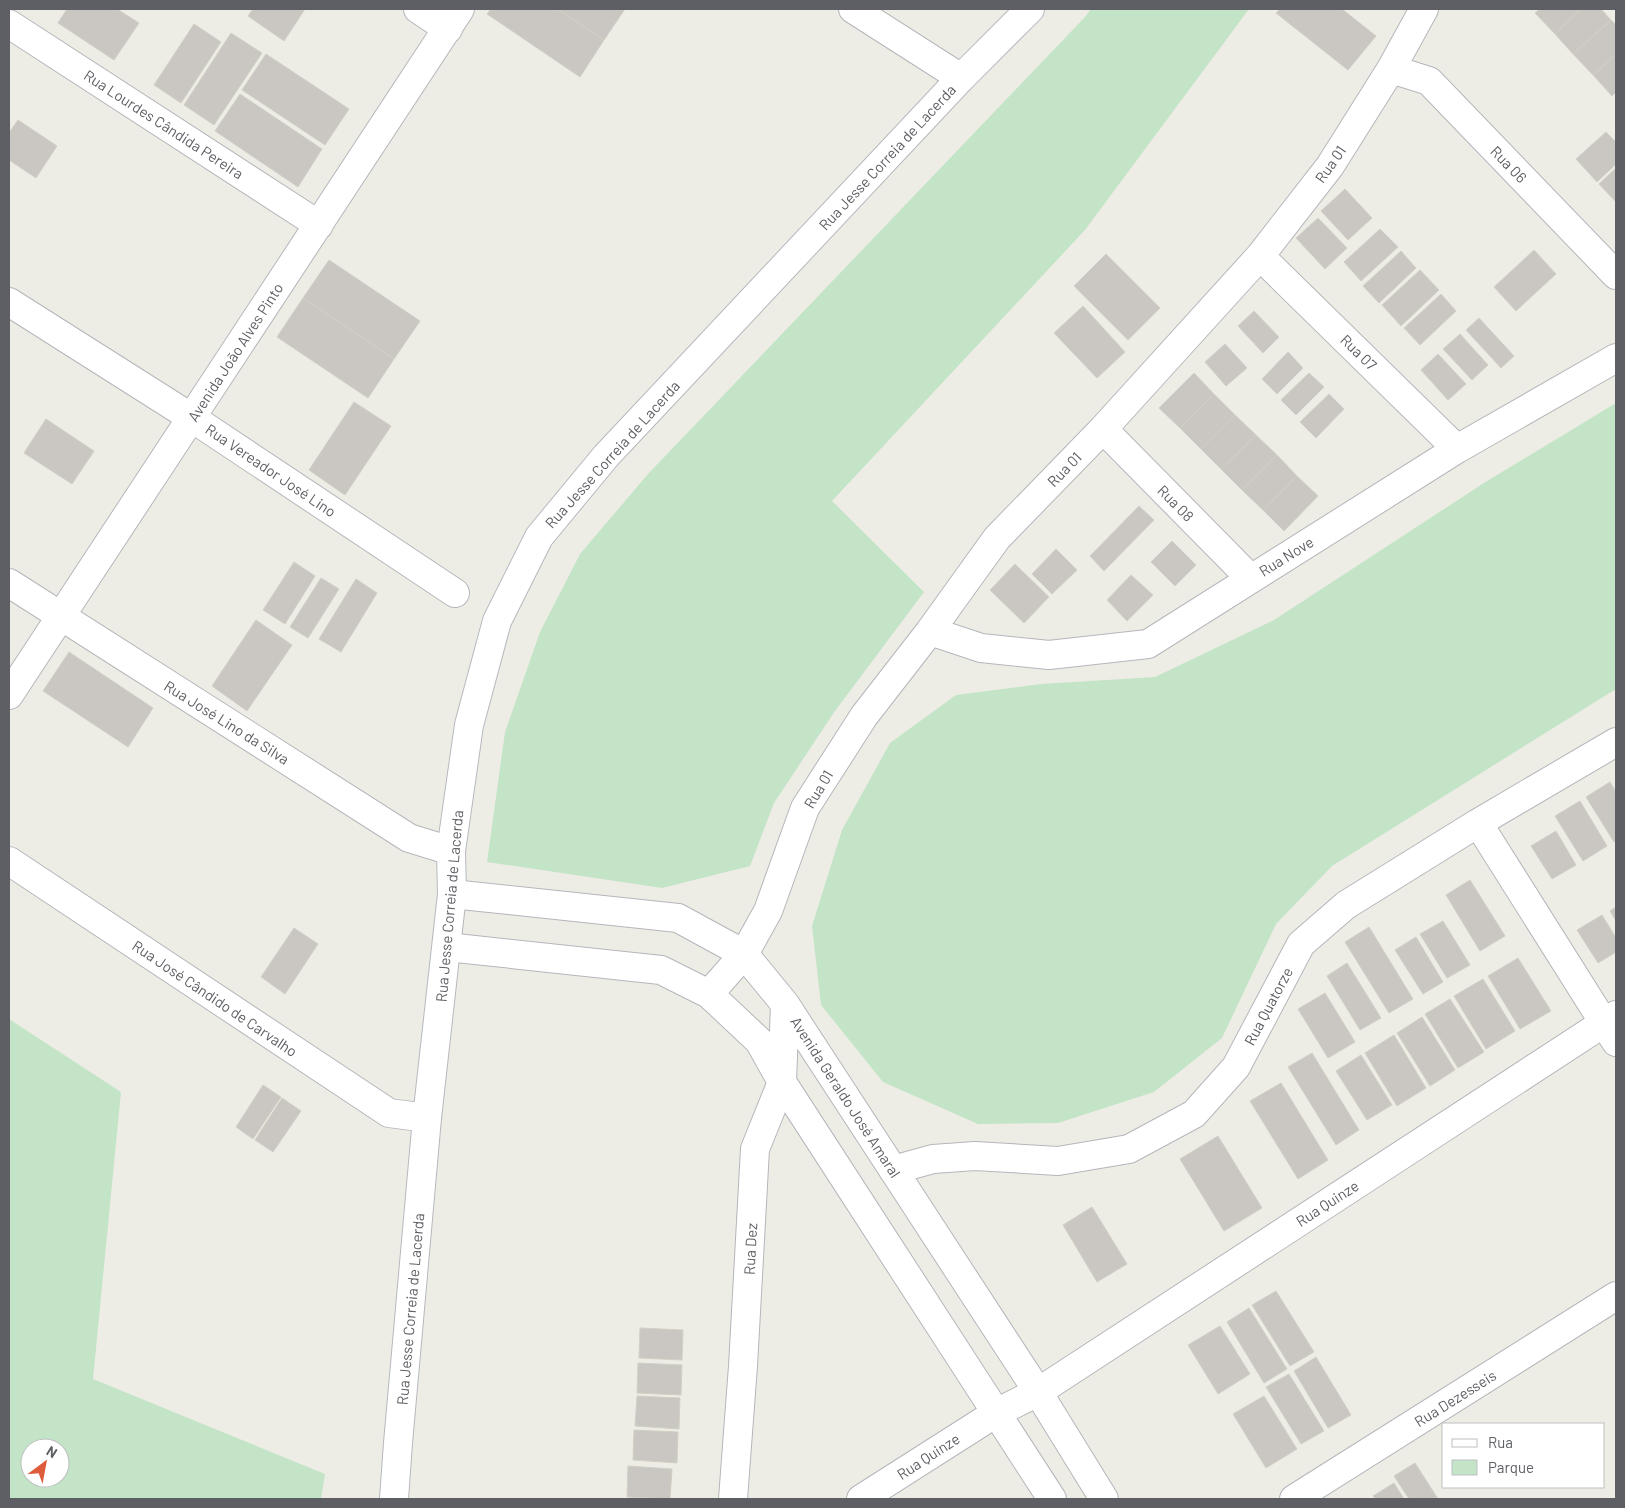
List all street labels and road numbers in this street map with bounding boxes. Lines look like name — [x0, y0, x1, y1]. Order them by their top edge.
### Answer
street label: Rua Lourdes Cândida Pereira — [81, 66, 247, 182]
street label: Rua Jesse Correia de Lacerda — [815, 80, 959, 234]
street label: Rua 01 — [1311, 142, 1349, 186]
street label: Rua 06 — [1487, 142, 1531, 186]
street label: Avenida João Alves Pinto — [183, 279, 287, 425]
street label: Rua 07 — [1337, 330, 1381, 374]
street label: Rua Jesse Correia de Lacerda — [541, 376, 683, 532]
street label: Rua Vereador José Lino — [202, 420, 340, 520]
street label: Rua 01 — [1043, 448, 1085, 490]
street label: Rua 08 — [1154, 481, 1198, 525]
street label: Rua Nove — [1255, 532, 1317, 580]
street label: Rua José Lino da Silva — [161, 676, 293, 768]
street label: Rua 01 — [800, 767, 836, 811]
street label: Rua Jesse Correia de Lacerda — [432, 809, 466, 1003]
street label: Rua José Cândido de Carvalho — [129, 936, 301, 1060]
street label: Rua Quatorze — [1240, 964, 1296, 1048]
street label: Avenida Geraldo José Amaral — [787, 1013, 905, 1181]
street label: Rua Quinze — [1292, 1176, 1362, 1230]
street label: Rua Jesse Correia de Lacerda — [393, 1212, 427, 1406]
street label: Rua Dez — [740, 1222, 760, 1275]
street label: Rua Dezesseis — [1411, 1366, 1499, 1430]
street label: Rua Quinze — [893, 1429, 963, 1483]

